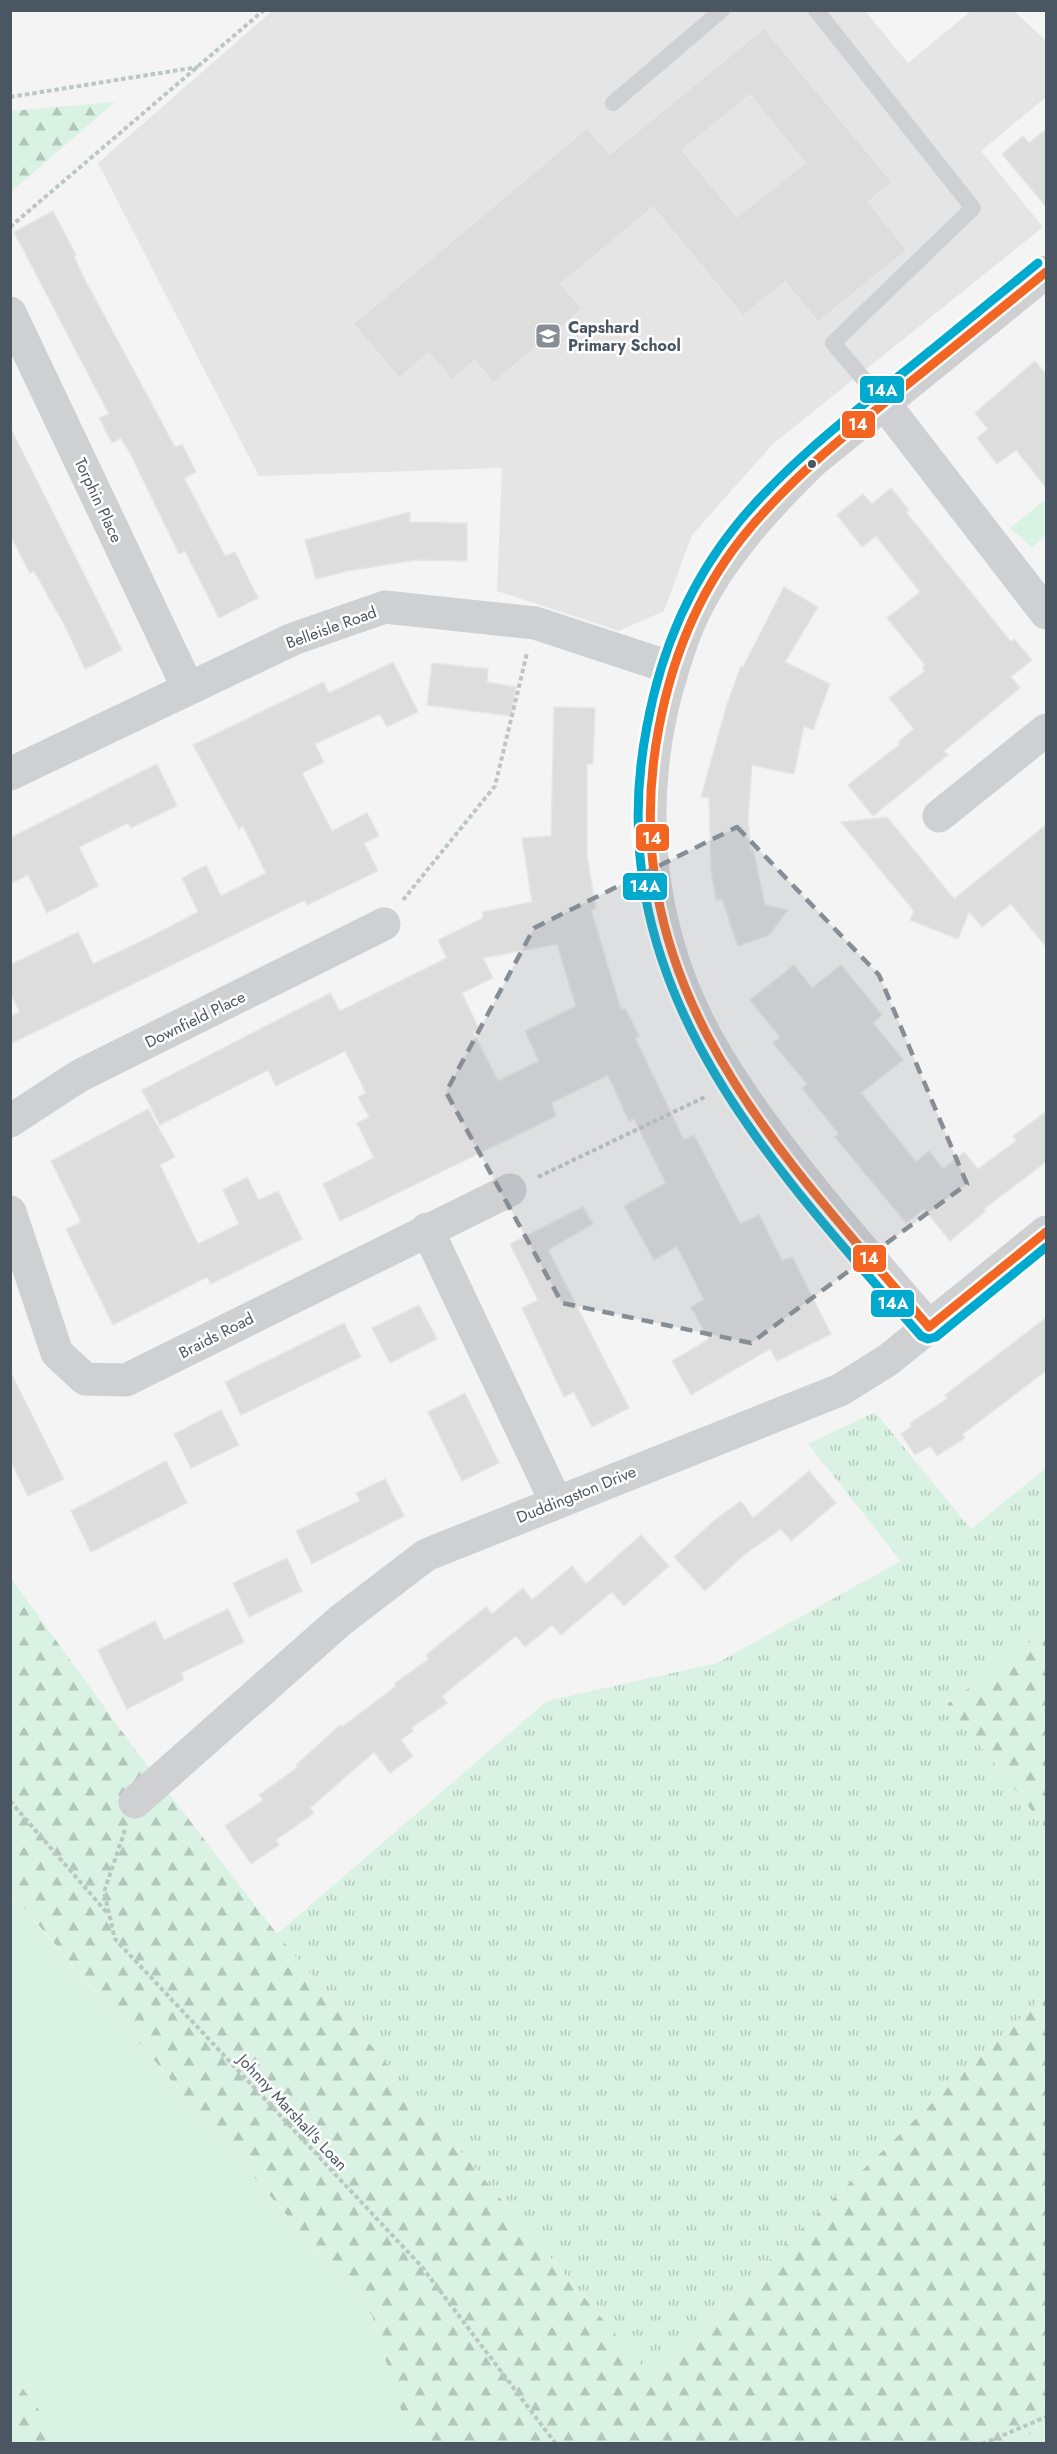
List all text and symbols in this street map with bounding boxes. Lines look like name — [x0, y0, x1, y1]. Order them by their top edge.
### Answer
place label: Capshard Primary School — [568, 316, 681, 357]
school or university icon: Capshard Primary School — [533, 321, 563, 351]
line badge: 14A — [859, 375, 905, 404]
text: 14A — [866, 379, 898, 402]
line badge: 14 — [841, 410, 876, 439]
text: 14 — [848, 413, 868, 436]
street label: Torphin Place — [69, 454, 128, 546]
unlabelled marker — [806, 458, 818, 470]
street label: Belleisle Road — [283, 600, 380, 654]
line badge: 14 — [635, 823, 670, 852]
text: 14 — [642, 827, 662, 850]
line badge: 14A — [622, 872, 668, 901]
text: 14A — [629, 875, 661, 898]
street label: Downfield Place — [141, 985, 249, 1054]
line badge: 14 — [852, 1244, 887, 1273]
text: 14 — [859, 1247, 879, 1270]
line badge: 14A — [870, 1289, 915, 1318]
text: 14A — [877, 1292, 909, 1315]
street label: Braids Road — [175, 1307, 258, 1364]
street label: Duddingston Drive — [513, 1460, 639, 1529]
street label: Johnny Marshall's Loan — [231, 2048, 353, 2176]

